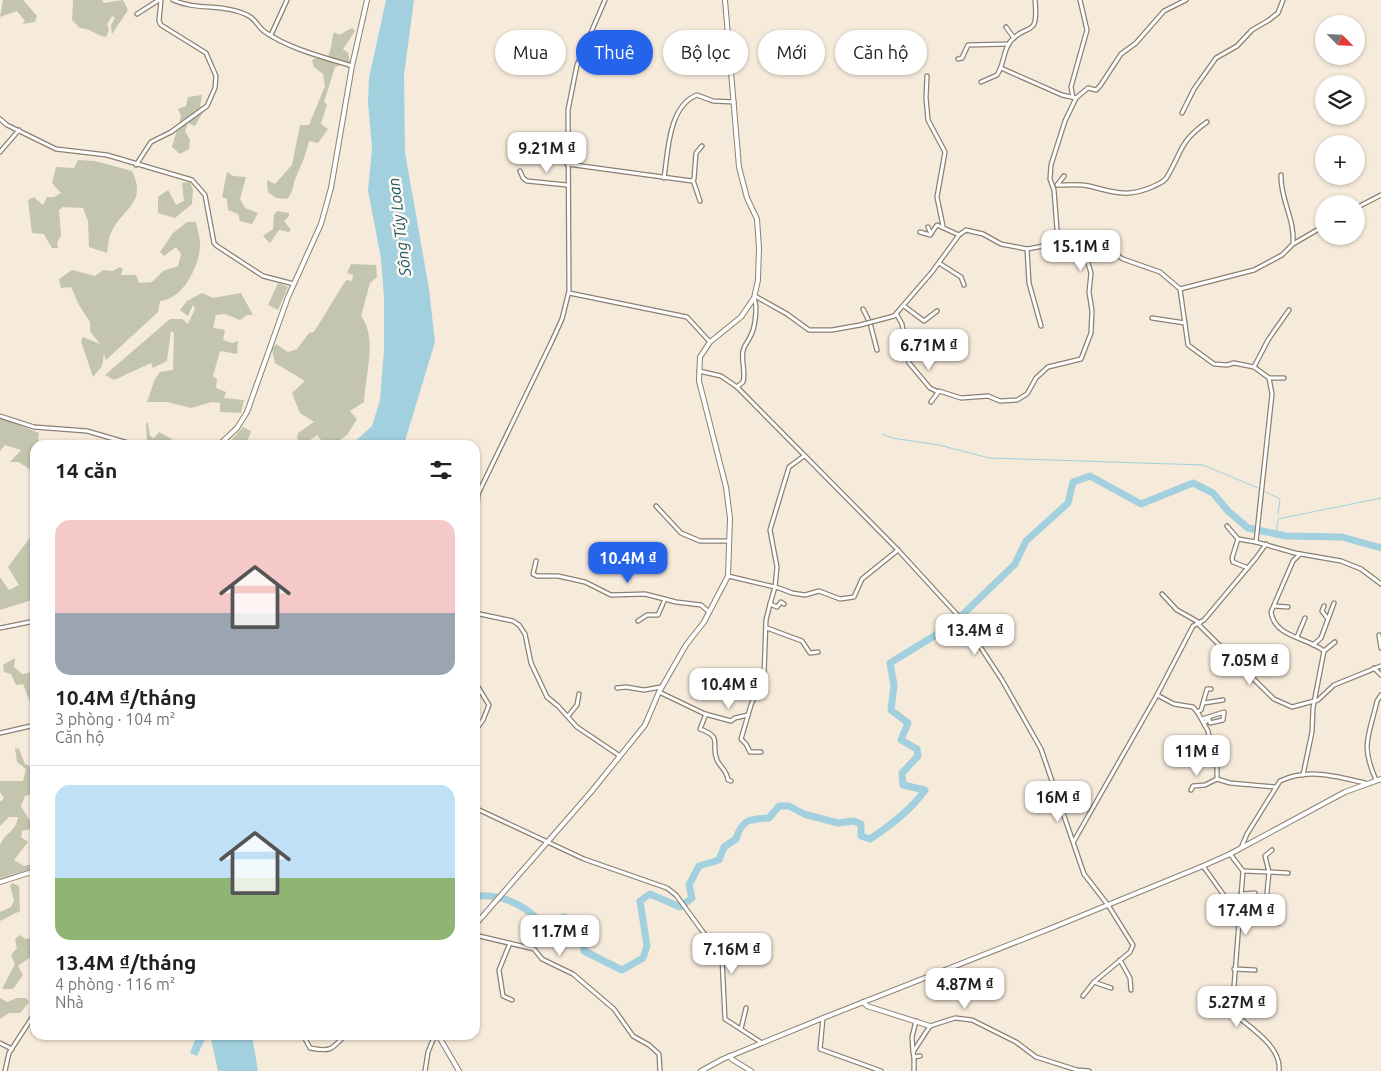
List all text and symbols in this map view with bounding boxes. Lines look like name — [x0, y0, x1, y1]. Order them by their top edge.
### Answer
north arrow — [1315, 15, 1365, 65]
map controls — [1315, 15, 1365, 245]
chip: Mua — [495, 30, 566, 75]
chip: Thuê — [576, 30, 653, 75]
chip: Bộ lọc — [663, 30, 748, 75]
chip: Mới — [758, 30, 825, 75]
chip: Căn hộ — [835, 30, 927, 75]
button: layers — [1315, 75, 1365, 125]
pin: 9.21M ₫ — [501, 132, 593, 174]
button: + — [1315, 135, 1365, 185]
text: 9.21M ₫ — [518, 139, 576, 157]
water label: Sông Túy Loan — [384, 177, 414, 278]
button: − — [1315, 195, 1365, 245]
pin: 15.1M ₫ — [1035, 230, 1127, 272]
text: 15.1M ₫ — [1052, 237, 1110, 255]
pin: 6.71M ₫ — [883, 328, 975, 371]
text: 6.71M ₫ — [900, 336, 958, 354]
icon: filters — [427, 456, 455, 484]
text: 14 căn — [55, 458, 117, 482]
pin: 10.4M ₫ — [582, 542, 674, 584]
text: 10.4M ₫ — [599, 549, 657, 567]
icon: home — [210, 552, 300, 642]
pin: 13.4M ₫ — [929, 614, 1021, 656]
text: 13.4M ₫ — [946, 621, 1004, 639]
pin: 7.05M ₫ — [1204, 644, 1296, 686]
text: 7.05M ₫ — [1221, 651, 1279, 669]
pin: 10.4M ₫ — [683, 668, 775, 710]
text: 10.4M ₫ — [700, 675, 758, 693]
text: 10.4M ₫/tháng — [55, 685, 196, 709]
text: 3 phòng · 104 m² — [55, 710, 175, 728]
text: Căn hộ — [55, 728, 104, 746]
pin: 11M ₫ — [1162, 734, 1232, 777]
text: 11M ₫ — [1175, 742, 1219, 760]
pin: 16M ₫ — [1023, 780, 1093, 823]
text: 16M ₫ — [1036, 788, 1080, 806]
icon: home — [210, 818, 300, 908]
pin: 17.4M ₫ — [1200, 894, 1292, 936]
text: 17.4M ₫ — [1217, 901, 1275, 919]
pin: 11.7M ₫ — [514, 914, 606, 957]
text: 11.7M ₫ — [531, 922, 589, 940]
pin: 7.16M ₫ — [686, 932, 778, 975]
text: 7.16M ₫ — [703, 940, 761, 958]
text: 13.4M ₫/tháng — [55, 950, 196, 974]
pin: 4.87M ₫ — [919, 968, 1011, 1010]
text: 4 phòng · 116 m² — [55, 975, 175, 993]
text: 4.87M ₫ — [936, 975, 994, 993]
pin: 5.27M ₫ — [1191, 986, 1283, 1028]
text: Nhà — [55, 993, 84, 1011]
text: 5.27M ₫ — [1208, 993, 1266, 1011]

